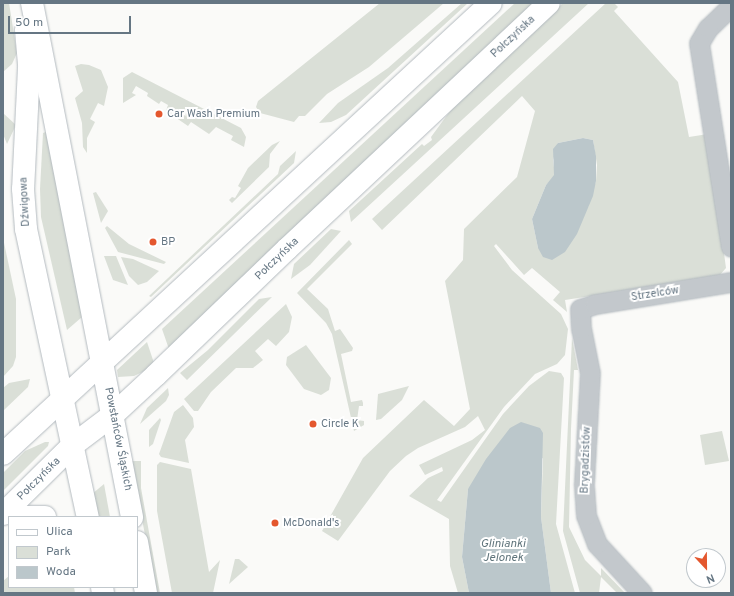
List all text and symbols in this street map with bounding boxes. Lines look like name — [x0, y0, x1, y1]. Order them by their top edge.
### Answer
scale bar — [10, 8, 133, 34]
street label: Połczyńska — [488, 13, 538, 61]
text: 50 m — [15, 15, 43, 31]
place label: Car Wash Premium — [167, 107, 260, 121]
marker: Car Wash Premium — [154, 109, 164, 119]
street label: Dźwigowa — [17, 177, 33, 227]
place label: BP — [161, 235, 175, 249]
street label: Połczyńska — [252, 235, 302, 283]
marker: BP — [148, 237, 158, 247]
street label: Strzelców — [630, 284, 680, 304]
street label: Powstańców Śląskich — [102, 386, 134, 492]
place label: Circle K — [321, 417, 359, 431]
marker: Circle K — [308, 419, 318, 429]
street label: Brygadzistów — [578, 426, 594, 494]
street label: Połczyńska — [15, 455, 63, 503]
legend — [8, 516, 138, 588]
place label: McDonald's — [283, 516, 339, 530]
marker: McDonald's — [270, 518, 280, 528]
text: Ulica — [46, 524, 73, 540]
water label: Glinianki Jelonek — [480, 538, 526, 566]
text: Park — [46, 544, 71, 560]
north arrow — [686, 548, 726, 588]
text: Woda — [46, 564, 76, 580]
text: N — [704, 570, 716, 586]

